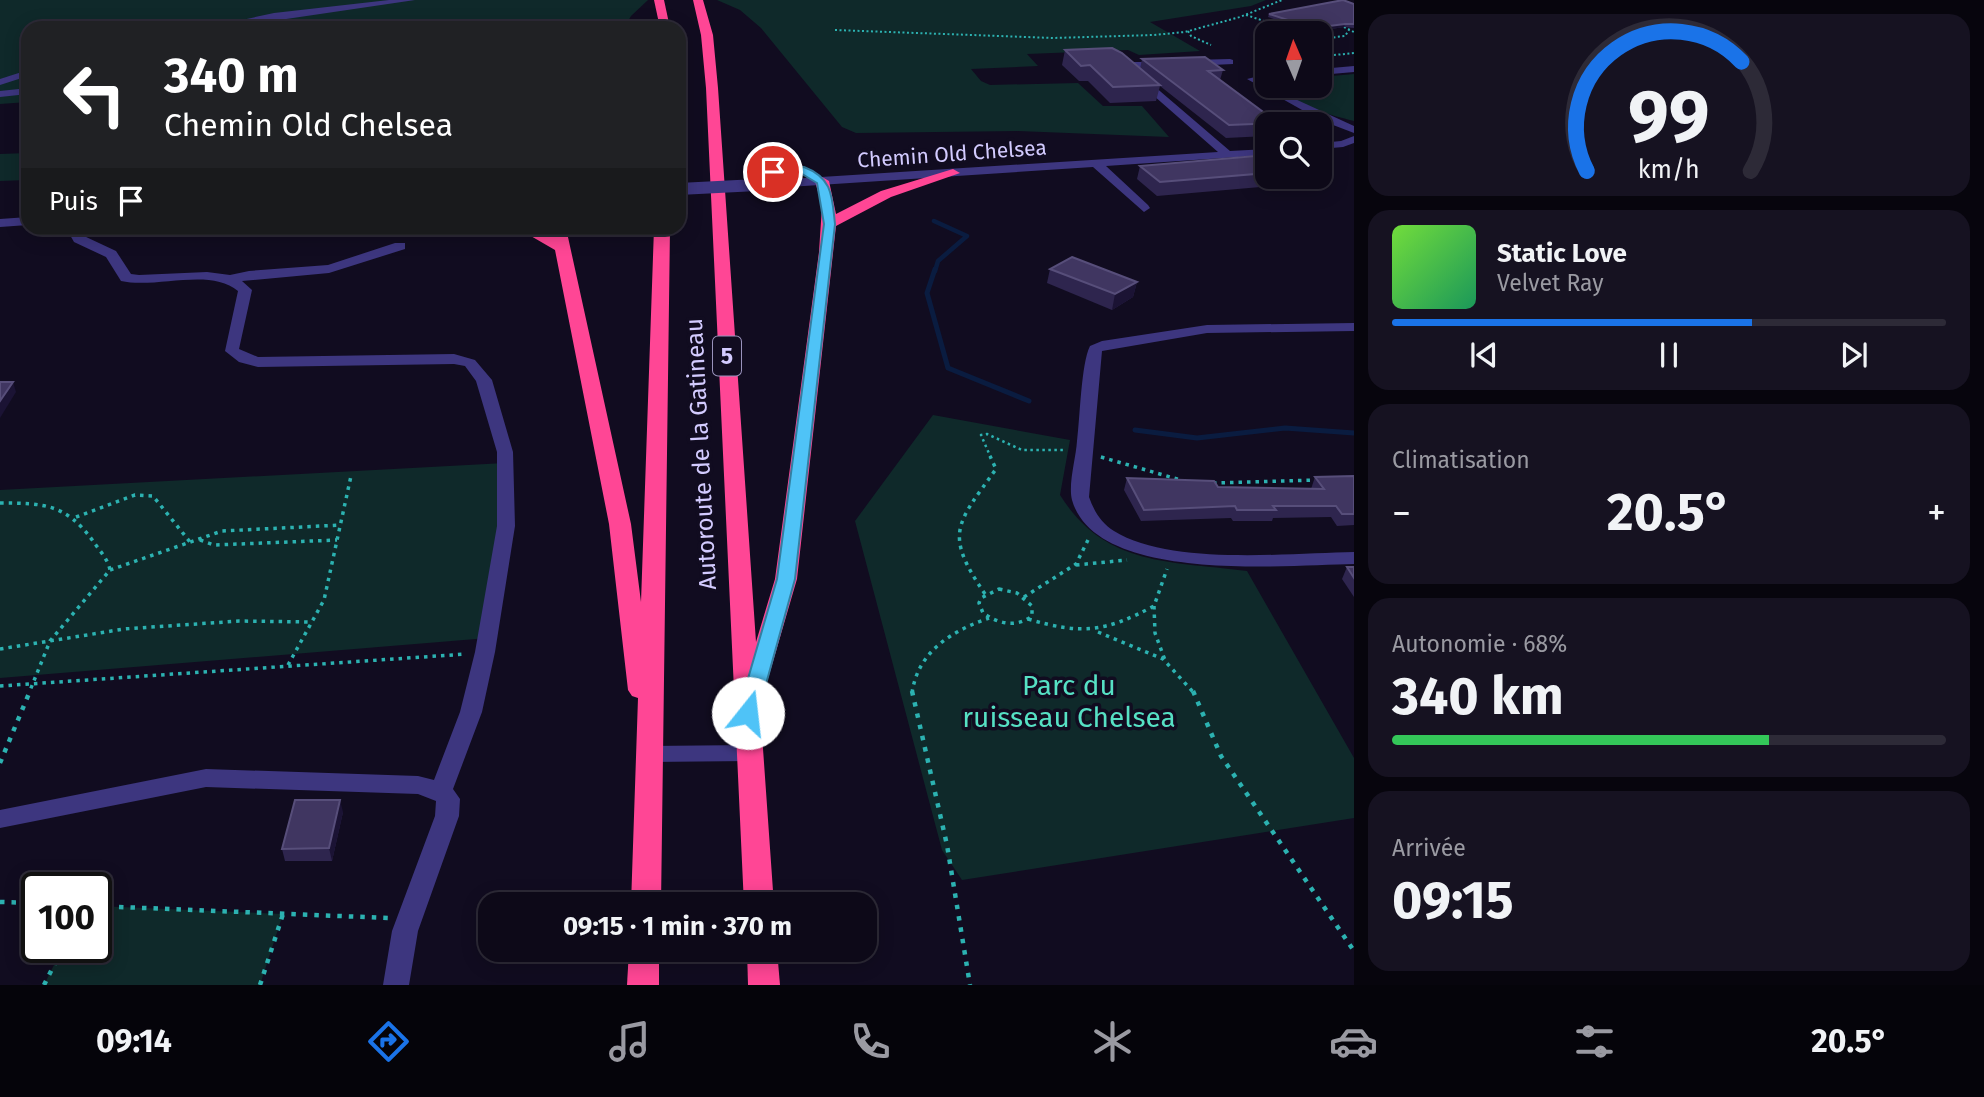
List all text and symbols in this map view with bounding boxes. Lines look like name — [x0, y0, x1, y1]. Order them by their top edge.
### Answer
north arrow — [1255, 21, 1332, 98]
map controls — [1255, 21, 1332, 189]
text: 340 m — [164, 46, 299, 105]
icon: left — [49, 49, 140, 140]
text: 99 — [1628, 73, 1710, 160]
text: Chemin Old Chelsea — [164, 106, 453, 144]
button: search — [1255, 112, 1332, 189]
street label: Chemin Old Chelsea — [856, 134, 1048, 174]
pin — [743, 142, 803, 202]
icon: arrive — [754, 153, 792, 191]
text: km/h — [1638, 155, 1700, 185]
icon: arrive — [112, 182, 150, 220]
text: Puis — [49, 186, 98, 217]
text: Static Love — [1497, 238, 1627, 269]
text: Velvet Ray — [1497, 269, 1604, 297]
street label: Autoroute de la Gatineau — [680, 317, 722, 591]
road number: 5 — [713, 336, 741, 376]
icon: previous — [1465, 336, 1503, 374]
icon: pause — [1650, 336, 1688, 374]
icon: next — [1835, 336, 1873, 374]
text: Climatisation — [1392, 446, 1530, 474]
text: 20.5° — [1607, 481, 1731, 544]
text: − — [1392, 490, 1411, 536]
text: + — [1927, 490, 1946, 536]
text: Autonomie · 68% — [1392, 630, 1567, 658]
text: 340 km — [1392, 665, 1564, 728]
park label: Parc du ruisseau Chelsea — [962, 669, 1176, 734]
position arrow — [711, 676, 785, 750]
text: Arrivée — [1392, 834, 1466, 862]
text: 09:15 — [1392, 869, 1514, 932]
speed limit sign: 100 — [21, 872, 112, 963]
text: 09:15 · 1 min · 370 m — [563, 911, 792, 942]
icon: directions — [364, 1017, 413, 1066]
icon: music — [605, 1017, 654, 1066]
icon: phone — [846, 1017, 895, 1066]
icon: climate — [1088, 1017, 1137, 1066]
icon: car — [1329, 1017, 1378, 1066]
icon: filters — [1570, 1017, 1619, 1066]
text: 09:14 — [96, 1022, 172, 1060]
text: 20.5° — [1811, 1022, 1888, 1060]

